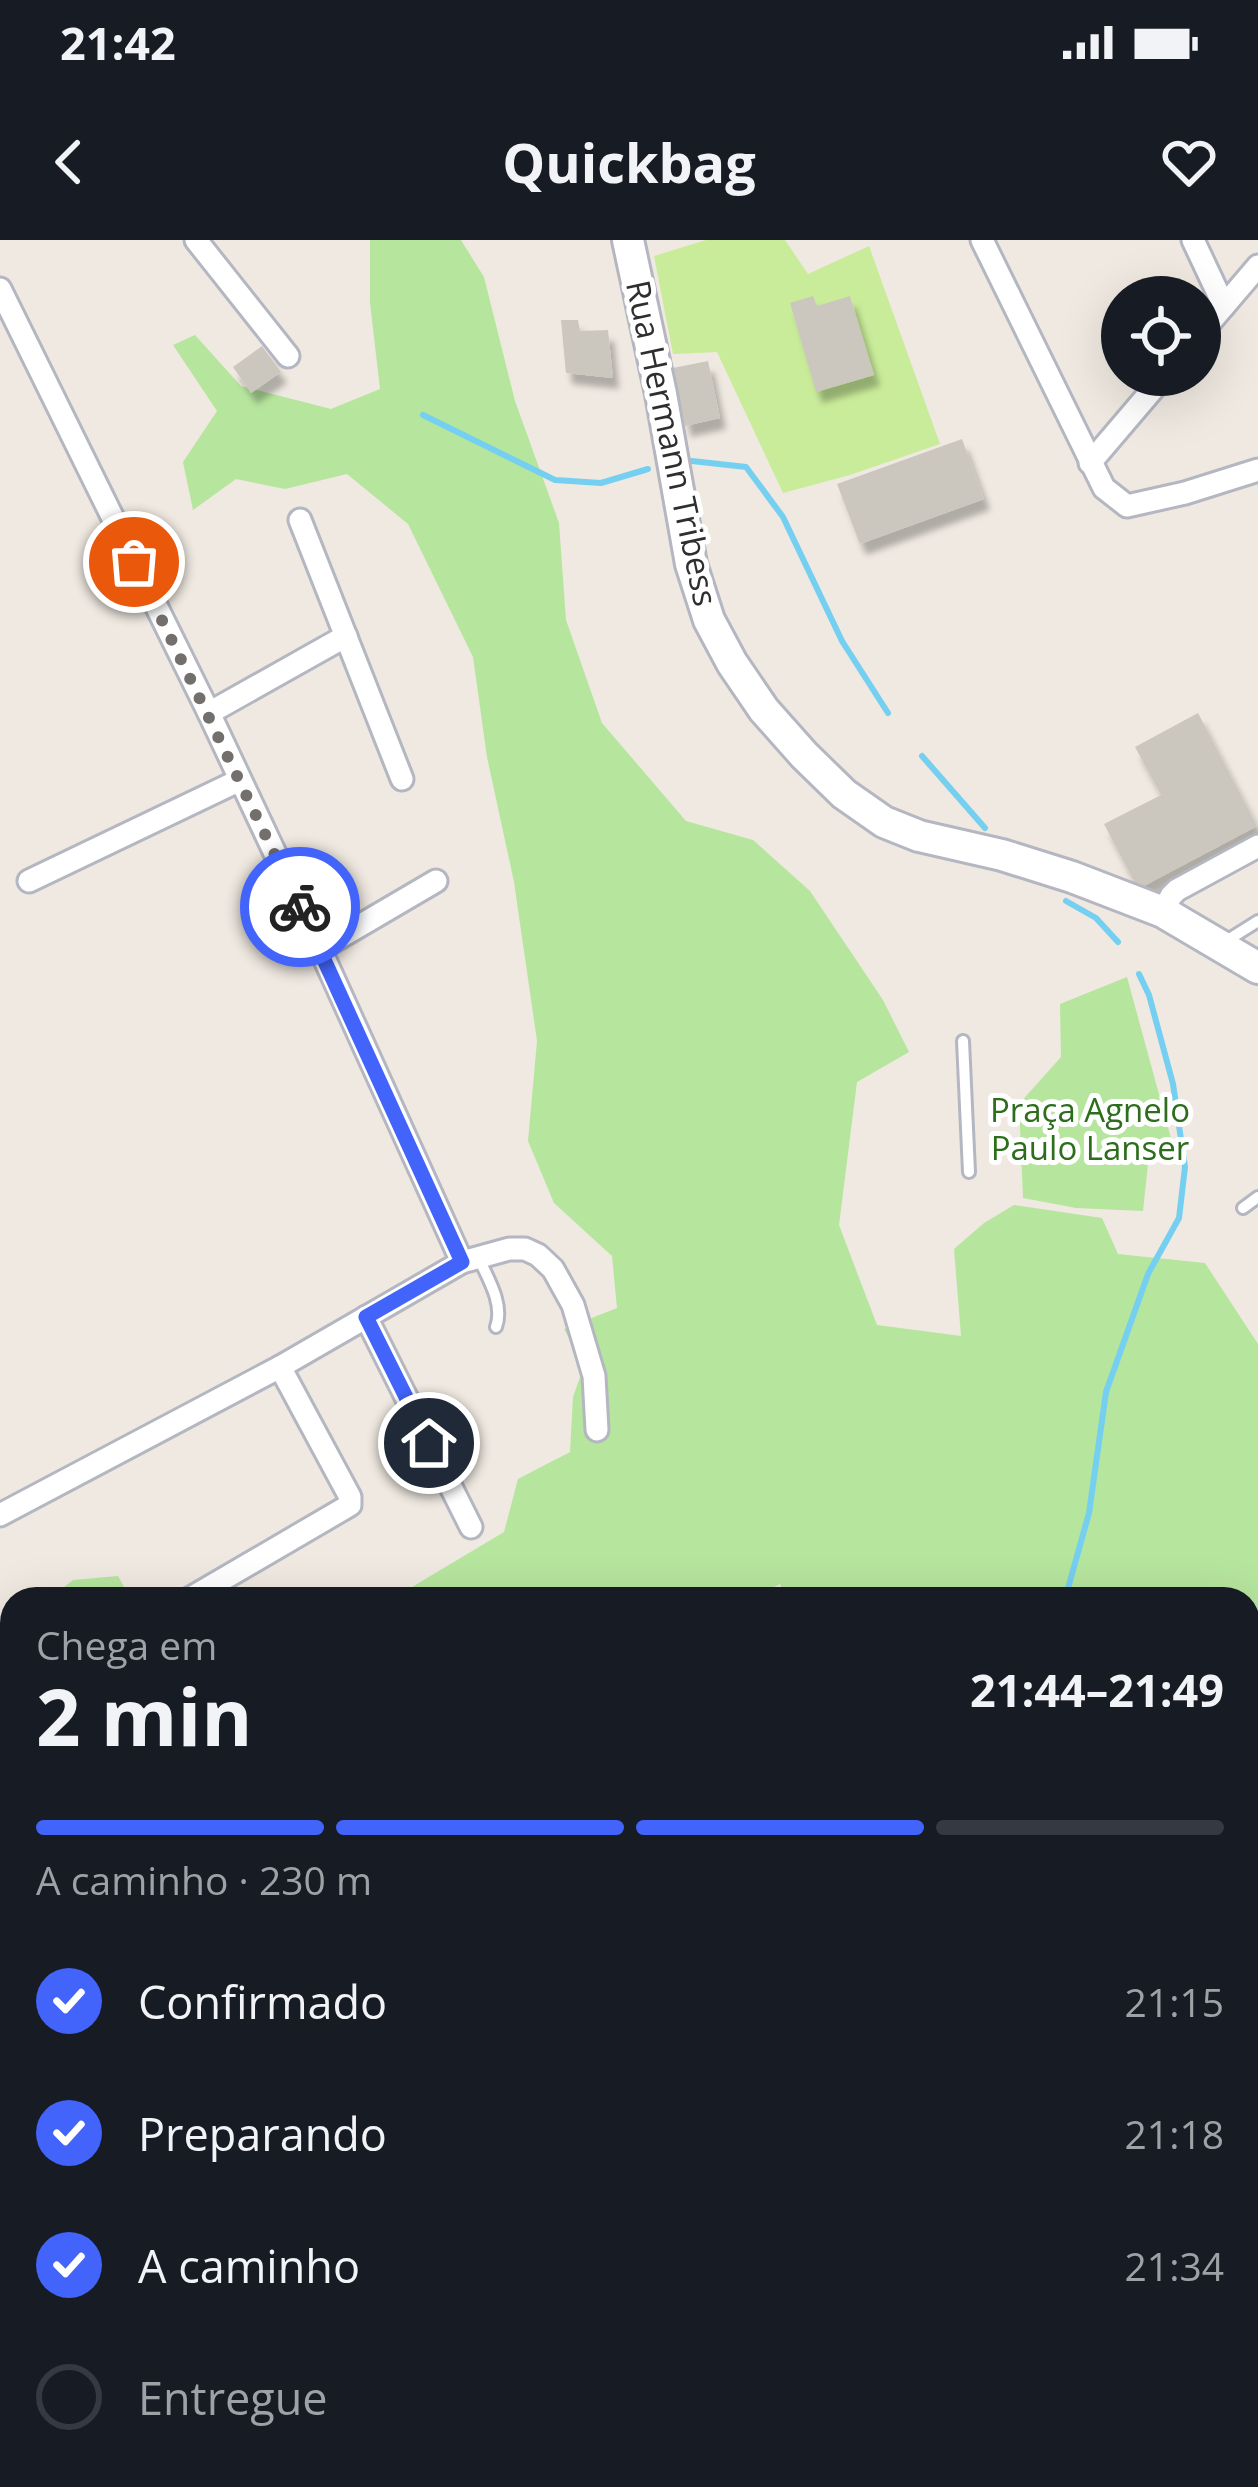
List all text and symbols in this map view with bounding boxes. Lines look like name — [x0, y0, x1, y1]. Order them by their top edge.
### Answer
text: 21:42 — [60, 12, 176, 73]
text: Quickbag — [502, 125, 756, 199]
icon: back — [36, 129, 102, 195]
icon: heart — [1156, 129, 1222, 195]
street label: Rua Hermann Tribess — [616, 276, 729, 610]
map controls — [1101, 276, 1221, 396]
button: locate — [1101, 276, 1221, 396]
pin — [83, 511, 185, 613]
icon: bag — [101, 529, 167, 595]
courier — [240, 847, 360, 967]
icon: bike — [267, 874, 333, 940]
park label: Praça Agnelo Paulo Lanser — [990, 1087, 1190, 1170]
pin — [378, 1392, 480, 1494]
icon: home — [396, 1410, 462, 1476]
text: Chega em — [36, 1618, 217, 1671]
text: 21:44–21:49 — [970, 1659, 1224, 1720]
text: 2 min — [36, 1663, 253, 1769]
text: A caminho · 230 m — [36, 1853, 372, 1906]
icon: check — [36, 1968, 102, 2034]
text: Confirmado — [138, 1971, 387, 2032]
text: 21:15 — [1125, 1975, 1224, 2028]
icon: check — [36, 2100, 102, 2166]
text: Preparando — [138, 2103, 387, 2164]
text: 21:18 — [1125, 2107, 1224, 2160]
icon: check — [36, 2232, 102, 2298]
text: A caminho — [138, 2235, 360, 2296]
text: 21:34 — [1125, 2239, 1224, 2292]
text: Entregue — [138, 2367, 328, 2428]

